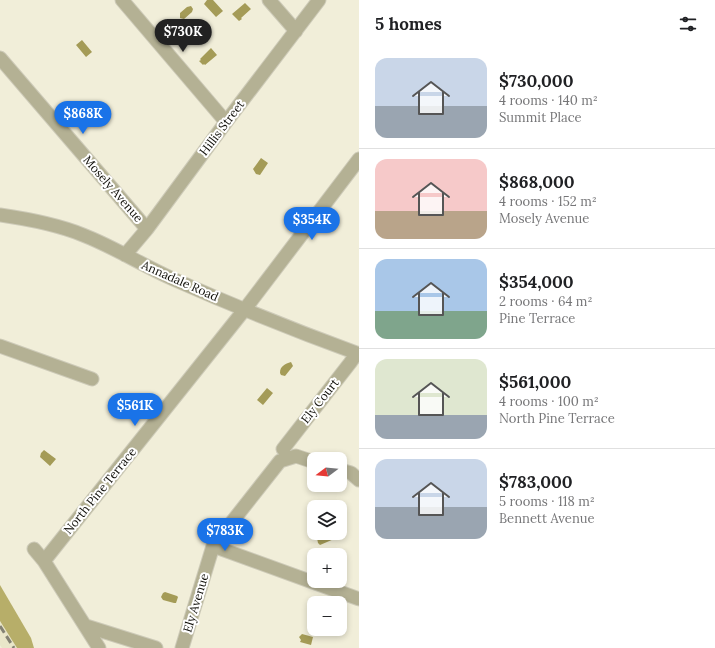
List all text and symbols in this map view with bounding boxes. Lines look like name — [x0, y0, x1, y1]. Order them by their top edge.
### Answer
text: 5 homes — [375, 13, 442, 35]
icon: filters — [677, 13, 699, 35]
pin: $730K — [155, 19, 211, 53]
text: $730K — [164, 23, 202, 40]
text: $730,000 — [499, 70, 573, 92]
icon: home — [407, 74, 455, 122]
text: 4 rooms · 140 m² — [499, 92, 598, 109]
street label: Hillis Street — [196, 97, 247, 158]
pin: $868K — [55, 101, 111, 135]
text: $868K — [63, 105, 103, 122]
text: Summit Place — [499, 109, 582, 126]
street label: Mosely Avenue — [80, 152, 147, 225]
text: $868,000 — [499, 171, 575, 193]
icon: home — [407, 175, 455, 223]
text: 4 rooms · 152 m² — [499, 193, 597, 210]
pin: $354K — [284, 207, 340, 241]
text: Mosely Avenue — [499, 210, 589, 227]
text: $354K — [293, 211, 331, 228]
street label: Annadale Road — [139, 257, 221, 304]
text: $354,000 — [499, 271, 574, 293]
icon: home — [407, 275, 455, 323]
text: 2 rooms · 64 m² — [499, 293, 592, 310]
text: Pine Terrace — [499, 310, 575, 327]
text: $561,000 — [499, 371, 571, 393]
street label: Ely Court — [297, 375, 342, 426]
icon: home — [407, 375, 455, 423]
pin: $561K — [107, 393, 163, 427]
text: 4 rooms · 100 m² — [499, 393, 599, 410]
text: $561K — [117, 397, 153, 414]
text: North Pine Terrace — [499, 410, 615, 427]
street label: North Pine Terrace — [60, 444, 139, 537]
north arrow — [307, 452, 347, 492]
map controls — [307, 452, 347, 636]
text: $783,000 — [499, 471, 573, 493]
icon: home — [407, 475, 455, 523]
text: 5 rooms · 118 m² — [499, 493, 595, 510]
button: layers — [307, 500, 347, 540]
text: Bennett Avenue — [499, 510, 595, 527]
pin: $783K — [197, 518, 253, 552]
text: $783K — [206, 522, 244, 539]
button: + — [307, 548, 347, 588]
street label: Ely Avenue — [179, 571, 212, 634]
button: − — [307, 596, 347, 636]

